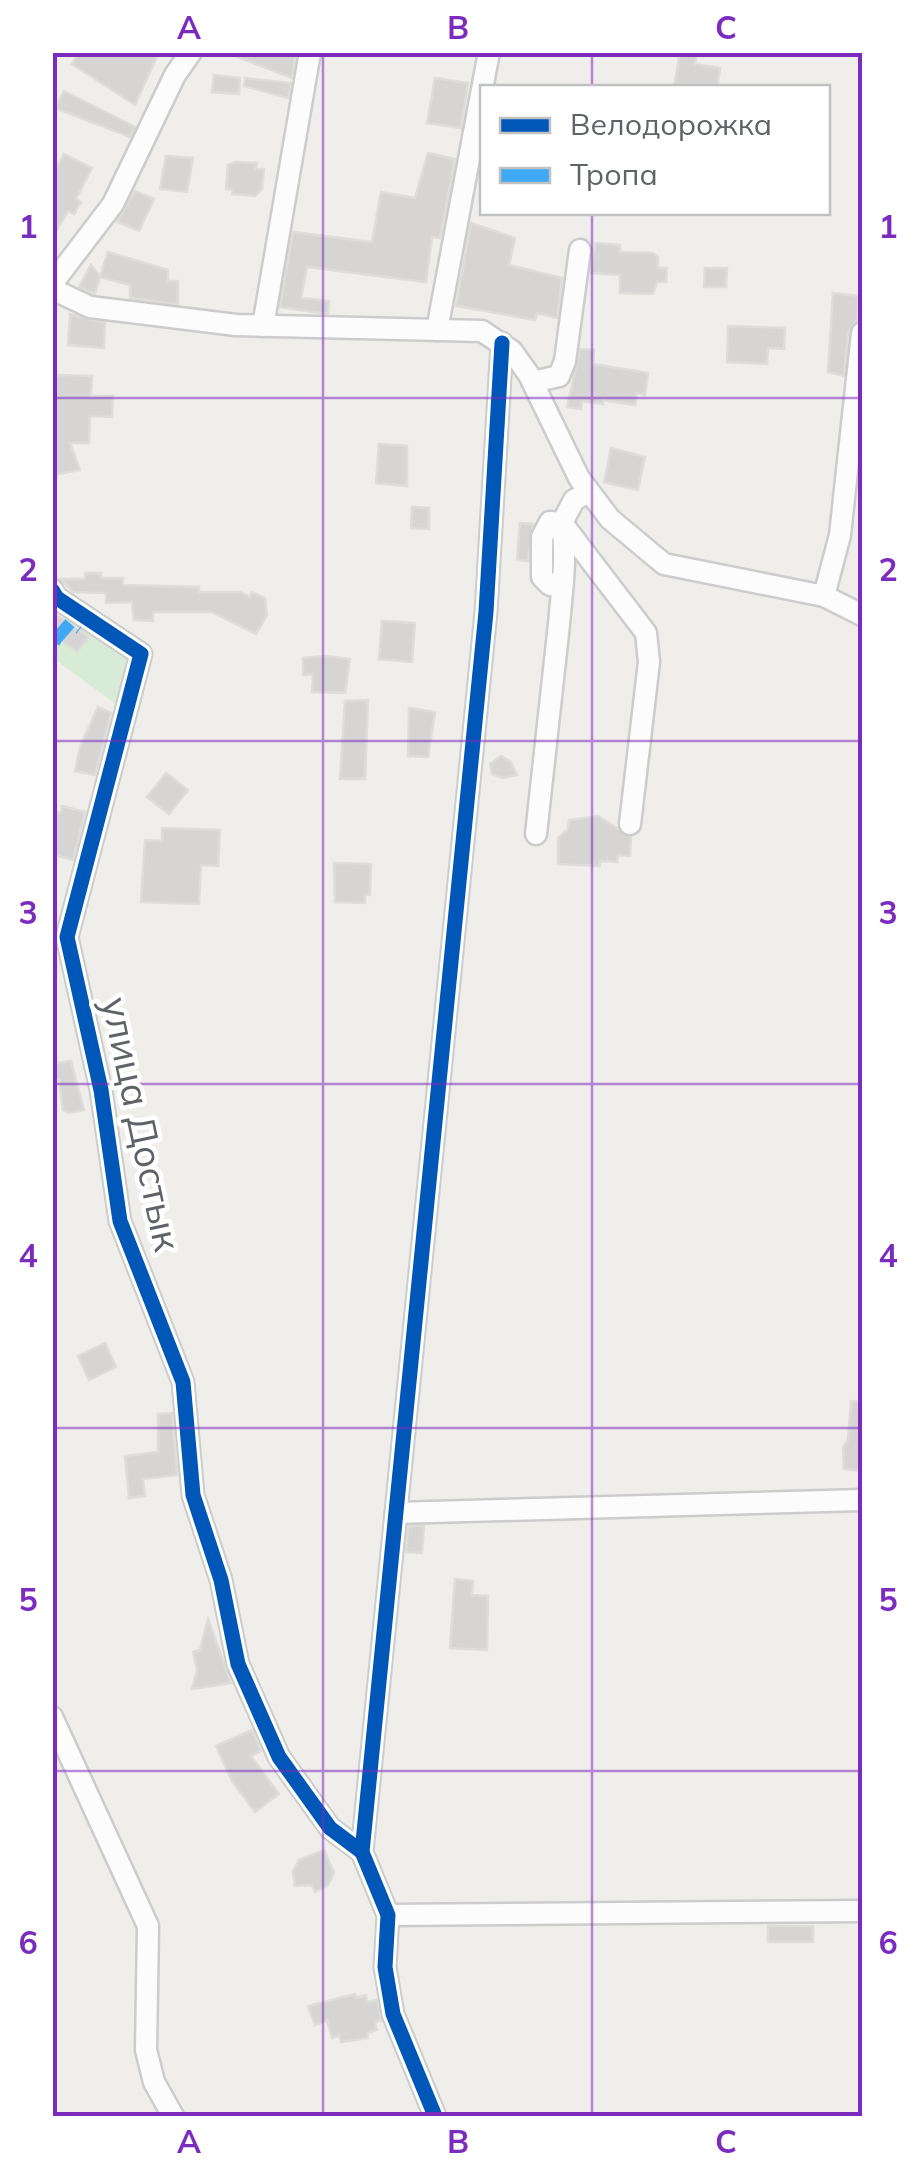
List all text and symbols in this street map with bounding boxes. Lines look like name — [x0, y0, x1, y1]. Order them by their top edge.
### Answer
text: A — [177, 7, 201, 47]
text: B — [447, 7, 469, 47]
text: C — [715, 7, 737, 47]
legend — [480, 85, 830, 215]
text: Велодорожка — [570, 105, 772, 143]
text: Тропа — [570, 155, 658, 193]
text: 1 — [18, 206, 38, 246]
text: 1 — [878, 206, 898, 246]
text: 2 — [18, 549, 38, 589]
text: 2 — [878, 549, 898, 589]
text: 3 — [18, 892, 38, 932]
text: 3 — [878, 892, 898, 932]
street label: улица Достык — [92, 992, 192, 1256]
text: 4 — [18, 1235, 38, 1275]
text: 4 — [878, 1235, 898, 1275]
text: 5 — [18, 1579, 38, 1619]
text: 5 — [878, 1579, 898, 1619]
text: 6 — [18, 1922, 38, 1962]
text: 6 — [878, 1922, 898, 1962]
text: A — [177, 2121, 201, 2161]
text: B — [447, 2121, 469, 2161]
text: C — [715, 2121, 737, 2161]

